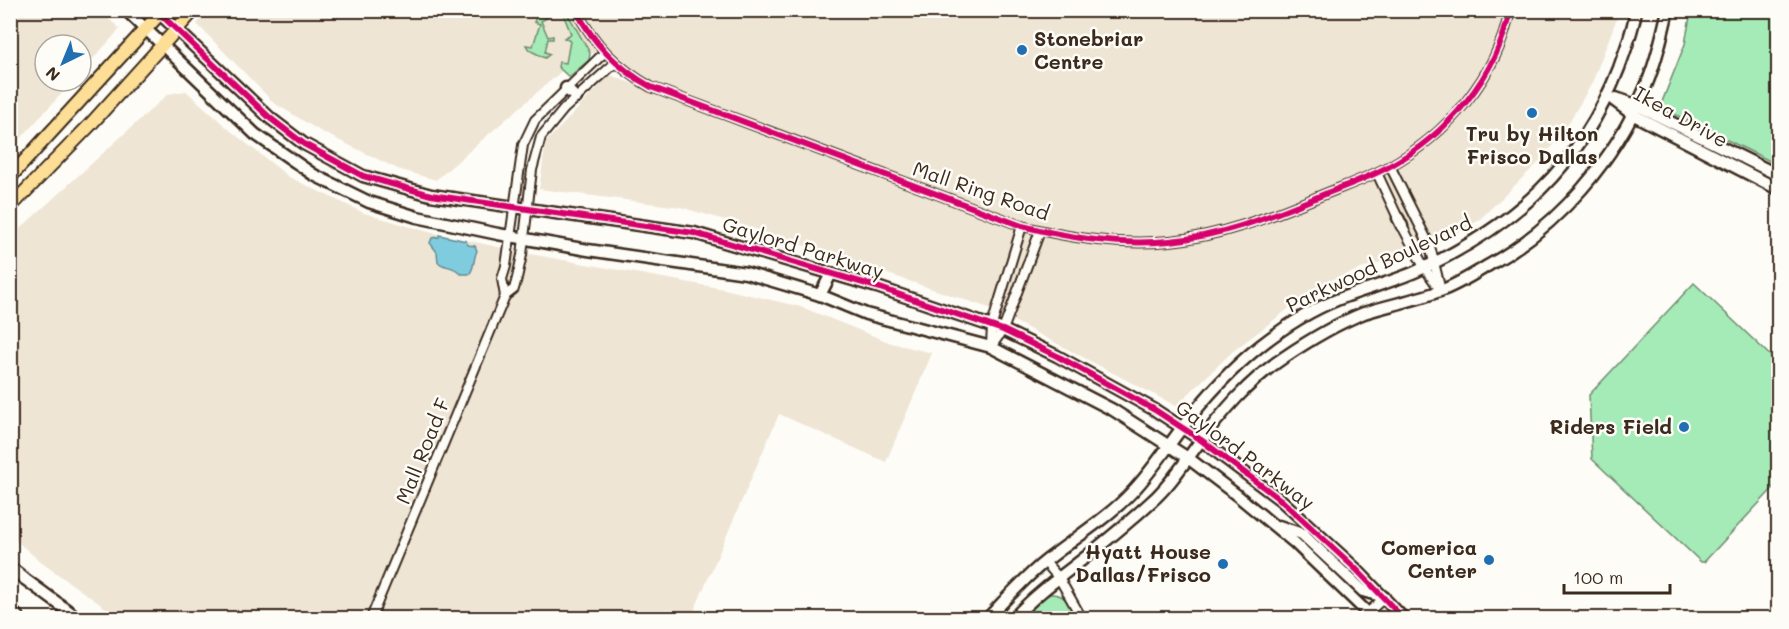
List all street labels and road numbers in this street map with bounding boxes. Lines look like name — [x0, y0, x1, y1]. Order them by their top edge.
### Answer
street label: Ikea Drive — [1630, 80, 1733, 153]
street label: Mall Ring Road — [910, 155, 1053, 226]
street label: Parkwood Boulevard — [1282, 209, 1476, 318]
street label: Gaylord Parkway — [719, 210, 887, 284]
street label: Gaylord Parkway — [1171, 393, 1320, 515]
street label: Mall Road F — [389, 394, 455, 508]

